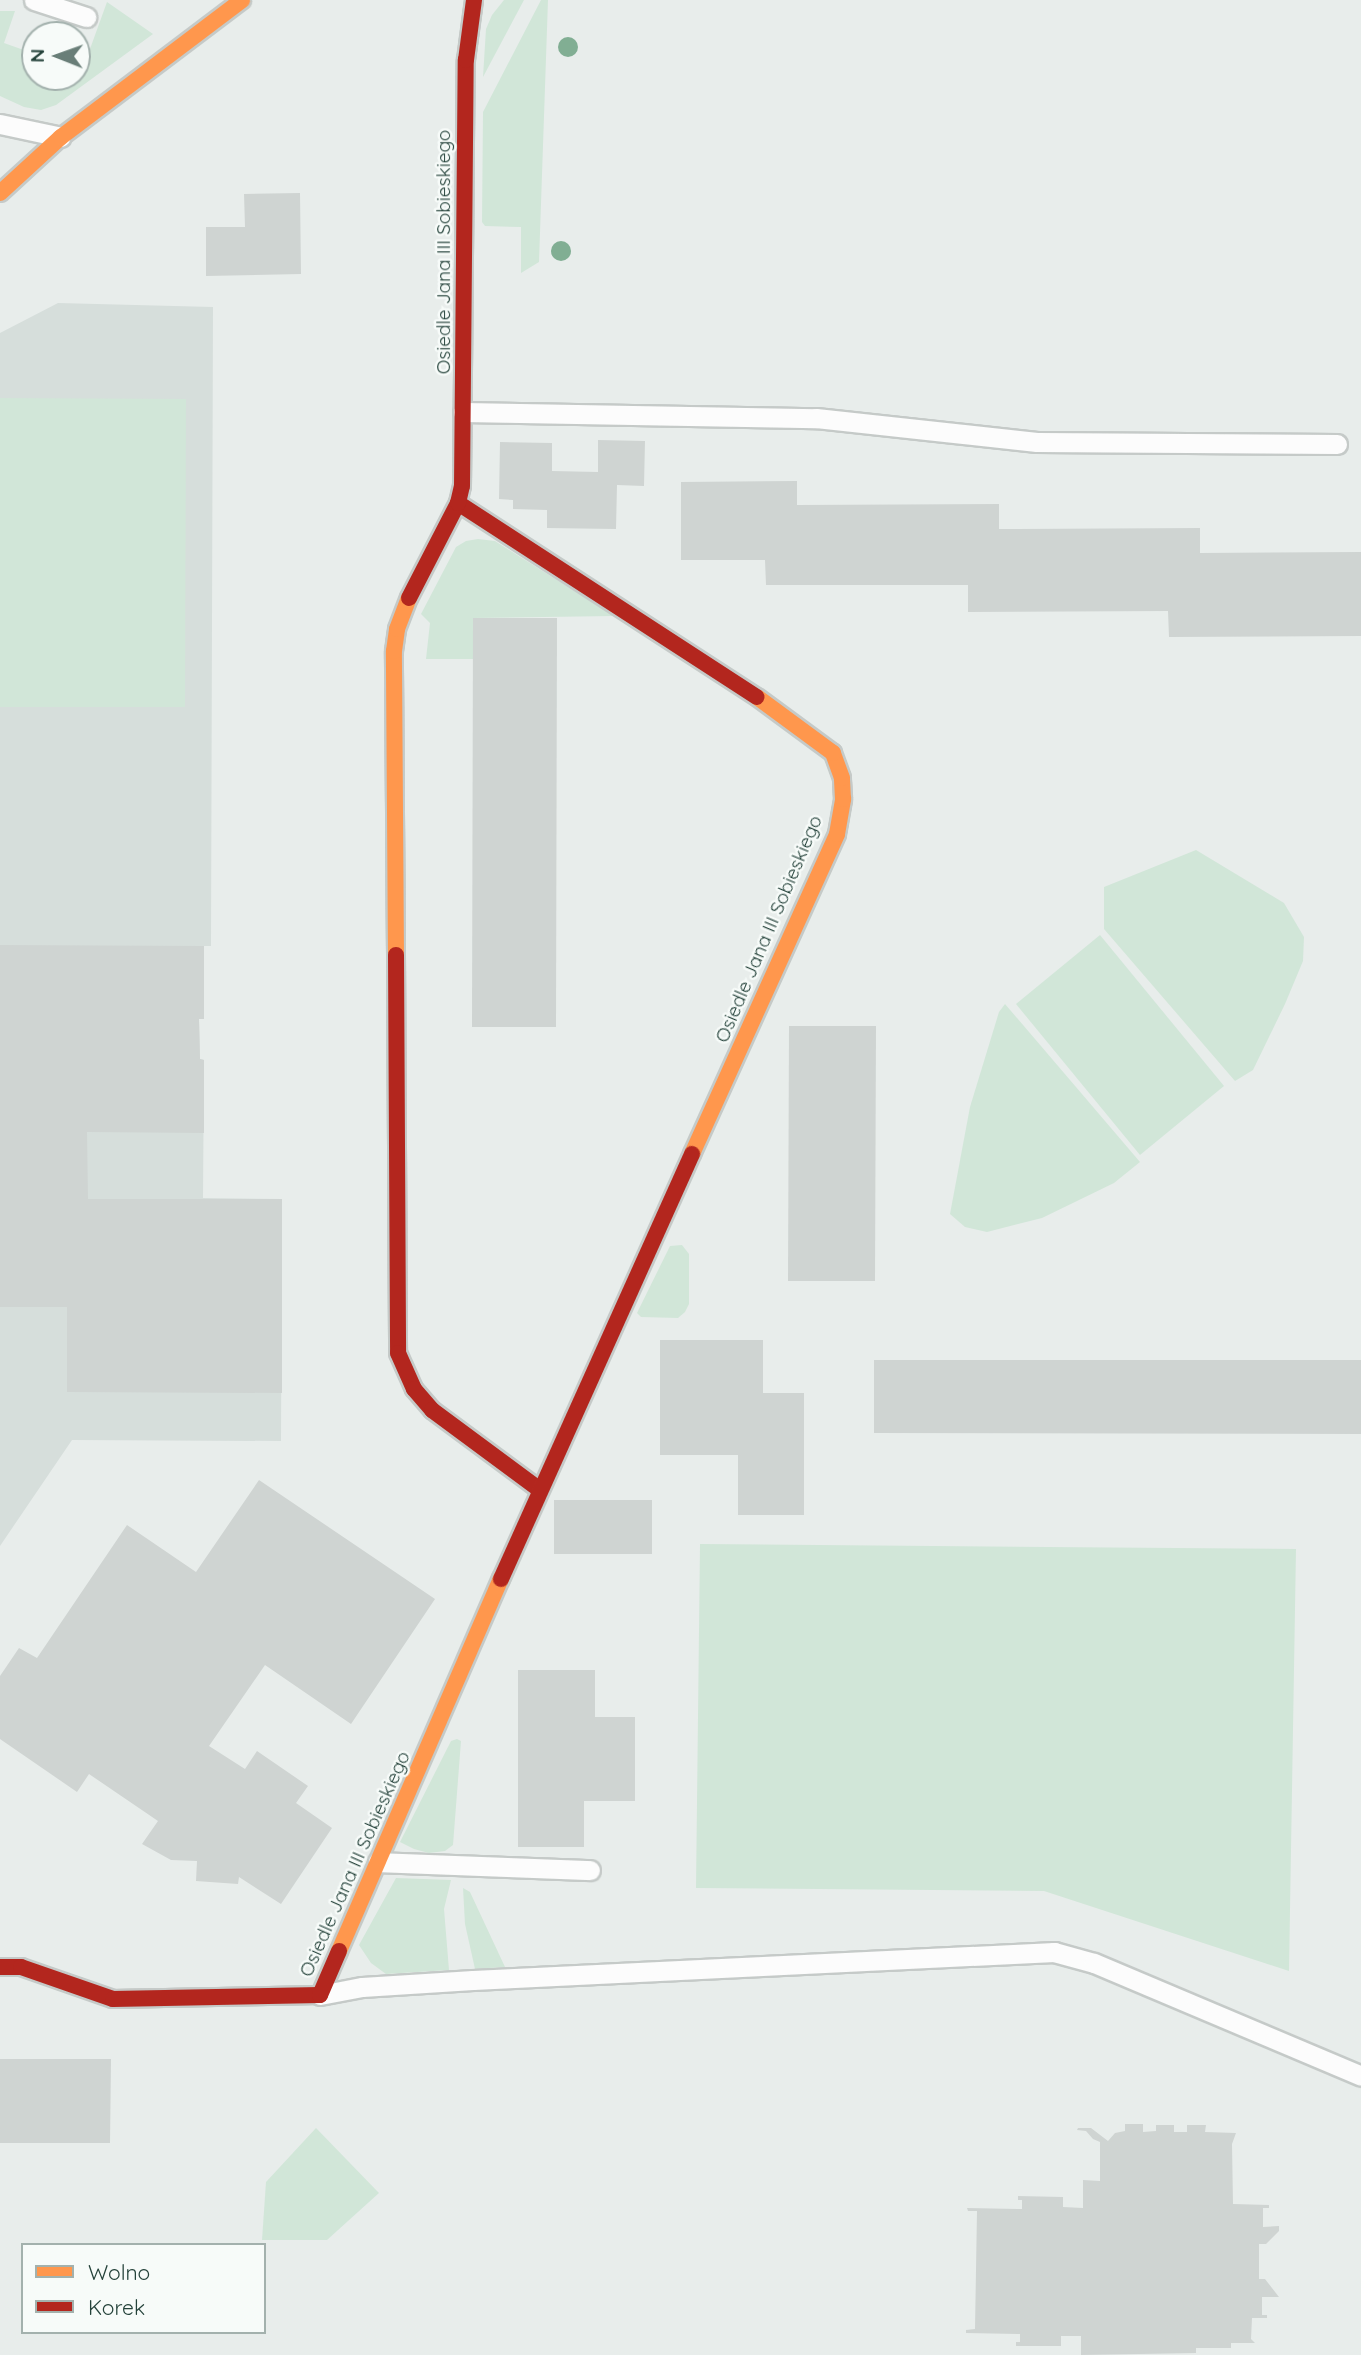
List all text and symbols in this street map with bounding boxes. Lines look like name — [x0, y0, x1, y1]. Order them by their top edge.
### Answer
north arrow — [21, 21, 91, 91]
text: N — [25, 48, 49, 63]
street label: Osiedle Jana III Sobieskiego — [433, 130, 455, 374]
street label: Osiedle Jana III Sobieskiego — [711, 812, 827, 1046]
street label: Osiedle Jana III Sobieskiego — [295, 1748, 415, 1980]
legend — [21, 2243, 266, 2334]
text: Wolno — [88, 2259, 150, 2285]
text: Korek — [88, 2294, 145, 2320]

